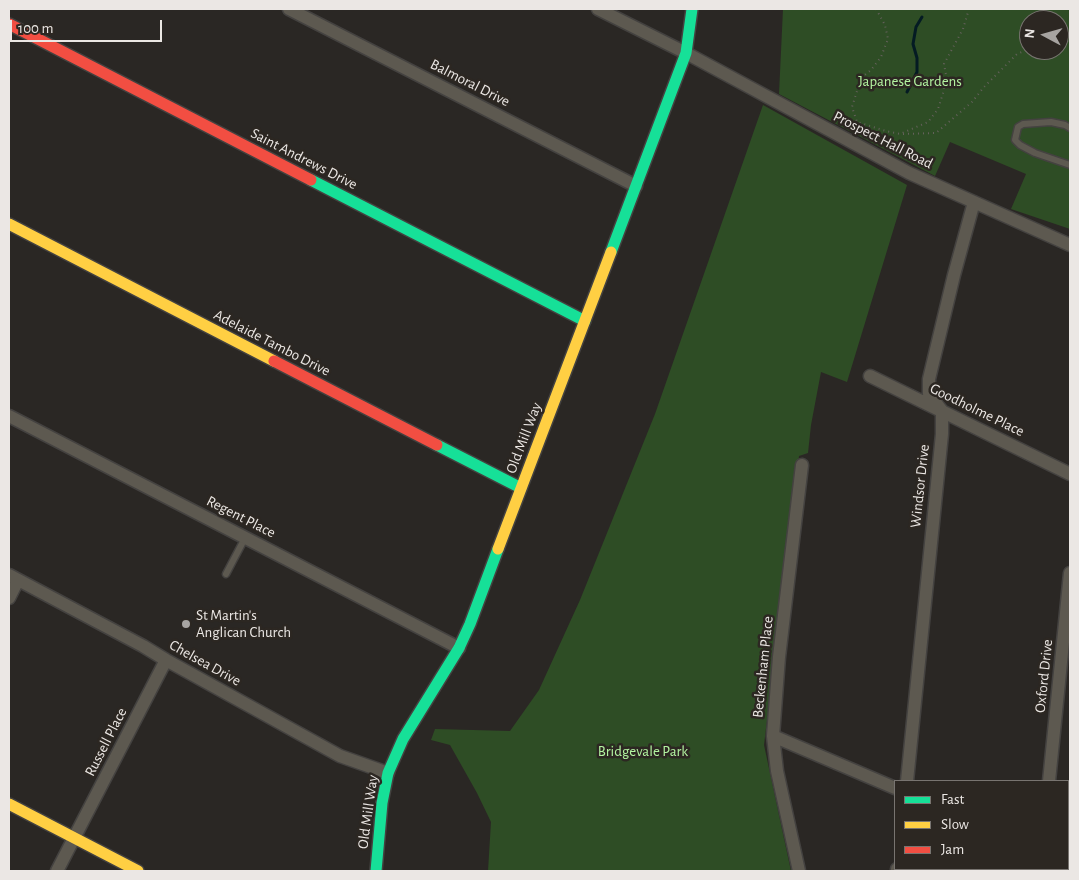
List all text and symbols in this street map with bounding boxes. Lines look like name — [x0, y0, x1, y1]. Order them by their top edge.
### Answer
scale bar — [12, 10, 165, 42]
north arrow — [1019, 10, 1069, 60]
text: 100 m — [18, 21, 53, 36]
text: N — [1023, 28, 1038, 39]
street label: Balmoral Drive — [427, 55, 513, 111]
park label: Japanese Gardens — [858, 72, 962, 90]
street label: Prospect Hall Road — [830, 107, 936, 173]
street label: Saint Andrews Drive — [248, 124, 360, 194]
street label: Adelaide Tambo Drive — [211, 306, 333, 380]
street label: Goodholme Place — [927, 379, 1027, 441]
street label: Old Mill Way — [502, 400, 546, 476]
street label: Windsor Drive — [907, 443, 933, 529]
street label: Regent Place — [204, 492, 278, 542]
place label: St Martin's Anglican Church — [196, 606, 291, 641]
street label: Beckenham Place — [749, 615, 777, 719]
marker: St Martin's Anglican Church — [180, 618, 192, 630]
street label: Chelsea Drive — [166, 636, 244, 690]
street label: Oxford Drive — [1031, 638, 1057, 714]
street label: Russell Place — [81, 705, 131, 779]
park label: Bridgevale Park — [598, 742, 688, 760]
street label: Old Mill Way — [354, 774, 382, 850]
legend — [894, 780, 1069, 870]
text: Fast — [941, 792, 964, 807]
text: Slow — [941, 817, 969, 832]
text: Jam — [941, 842, 964, 857]

